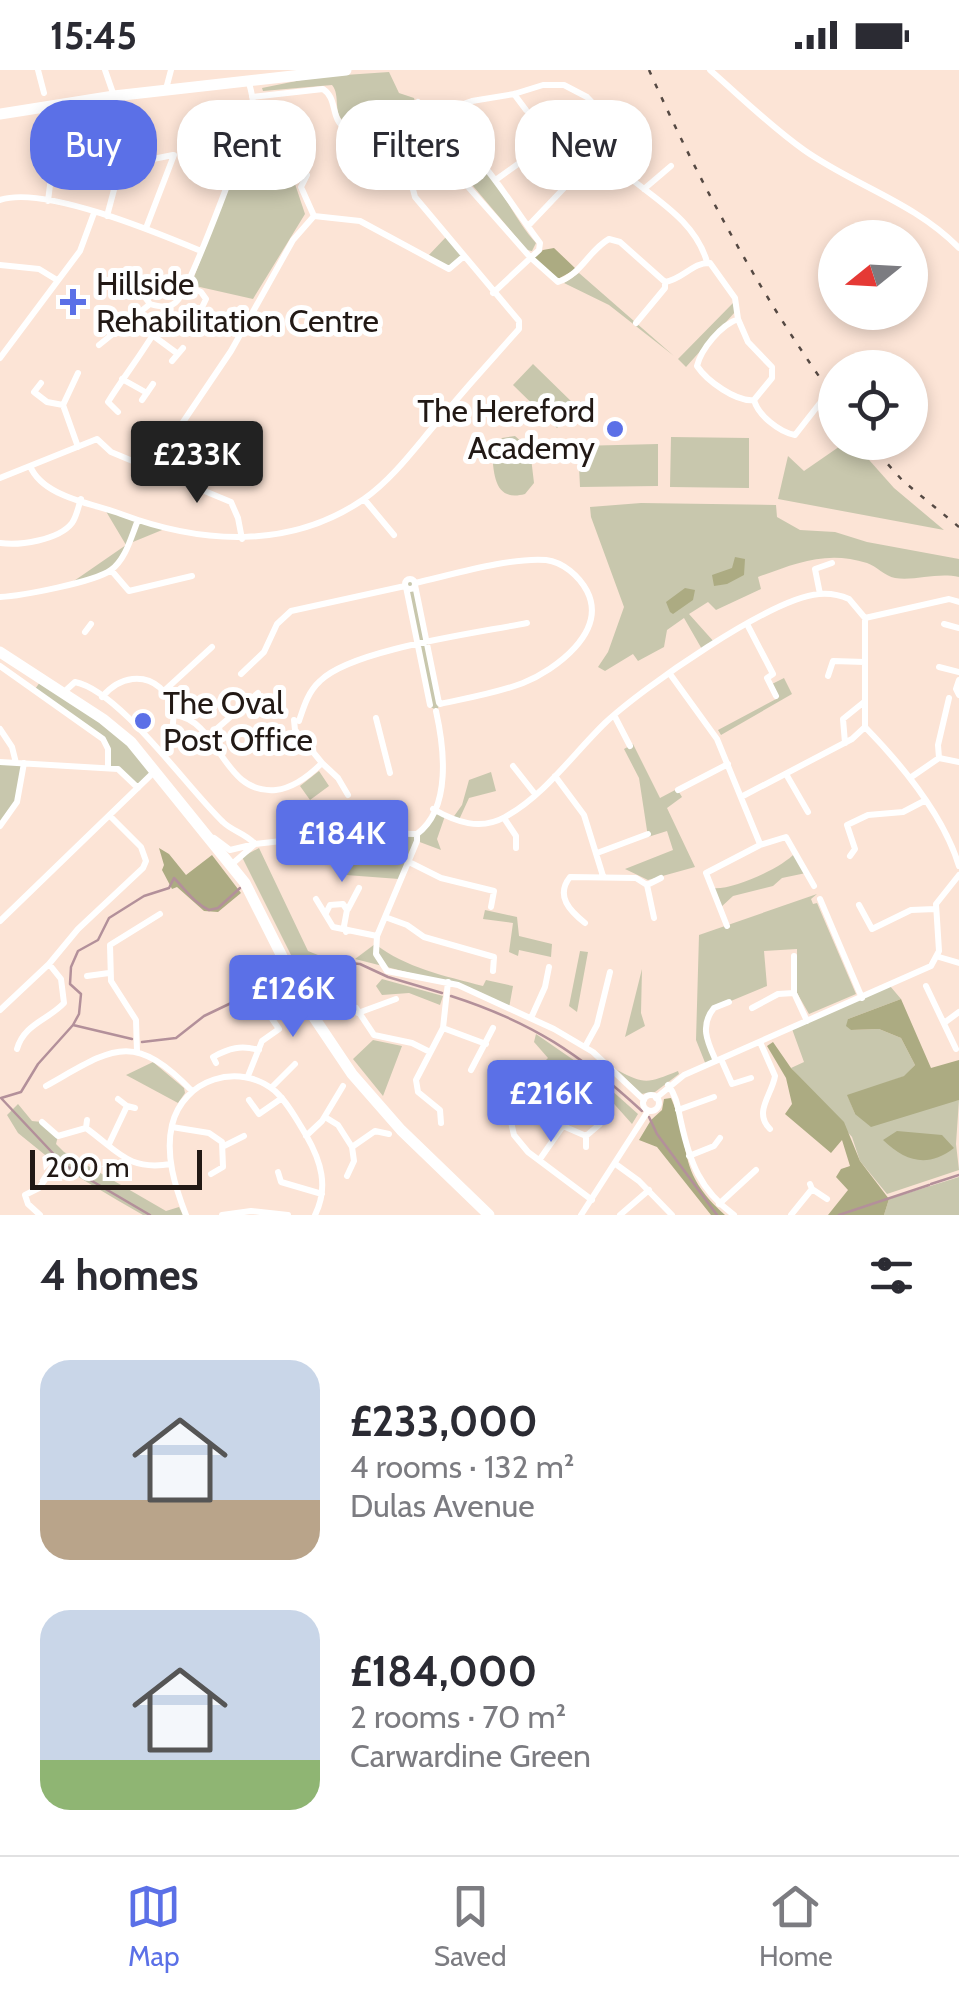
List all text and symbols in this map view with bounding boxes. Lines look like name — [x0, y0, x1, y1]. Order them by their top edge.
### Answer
text: 15:45 — [50, 12, 137, 59]
chip: Buy — [30, 100, 157, 190]
chip: Rent — [177, 100, 316, 190]
chip: Filters — [336, 100, 495, 190]
chip: New — [515, 100, 652, 190]
north arrow — [818, 220, 928, 330]
map controls — [818, 220, 928, 460]
place label: Hillside Rehabilitation Centre — [96, 264, 379, 340]
marker: Hillside Rehabilitation Centre — [60, 289, 86, 315]
button: locate — [818, 350, 928, 460]
place label: The Hereford Academy — [417, 391, 595, 467]
marker: The Hereford Academy — [604, 418, 626, 440]
pin: £233K — [127, 421, 267, 506]
text: £233K — [153, 434, 241, 473]
place label: The Oval Post Office — [163, 683, 313, 759]
marker: The Oval Post Office — [132, 710, 154, 732]
pin: £184K — [272, 800, 412, 885]
text: £184K — [298, 813, 386, 852]
pin: £126K — [223, 955, 363, 1040]
text: £126K — [251, 968, 335, 1007]
pin: £216K — [481, 1060, 621, 1145]
text: £216K — [509, 1073, 593, 1112]
scale bar — [30, 1145, 202, 1190]
text: 200 m — [45, 1150, 130, 1184]
icon: filters — [864, 1248, 919, 1303]
text: 4 homes — [40, 1249, 199, 1301]
text: £233,000 — [350, 1395, 538, 1447]
icon: home — [120, 1400, 240, 1520]
text: 4 rooms · 132 m² — [350, 1447, 574, 1486]
text: Dulas Avenue — [350, 1486, 535, 1525]
text: £184,000 — [350, 1645, 537, 1697]
icon: home — [120, 1650, 240, 1770]
text: 2 rooms · 70 m² — [350, 1697, 566, 1736]
text: Carwardine Green — [350, 1736, 591, 1775]
tab: Map — [126, 1879, 181, 1973]
tab: Saved — [434, 1879, 507, 1973]
tab: Home — [759, 1879, 833, 1973]

